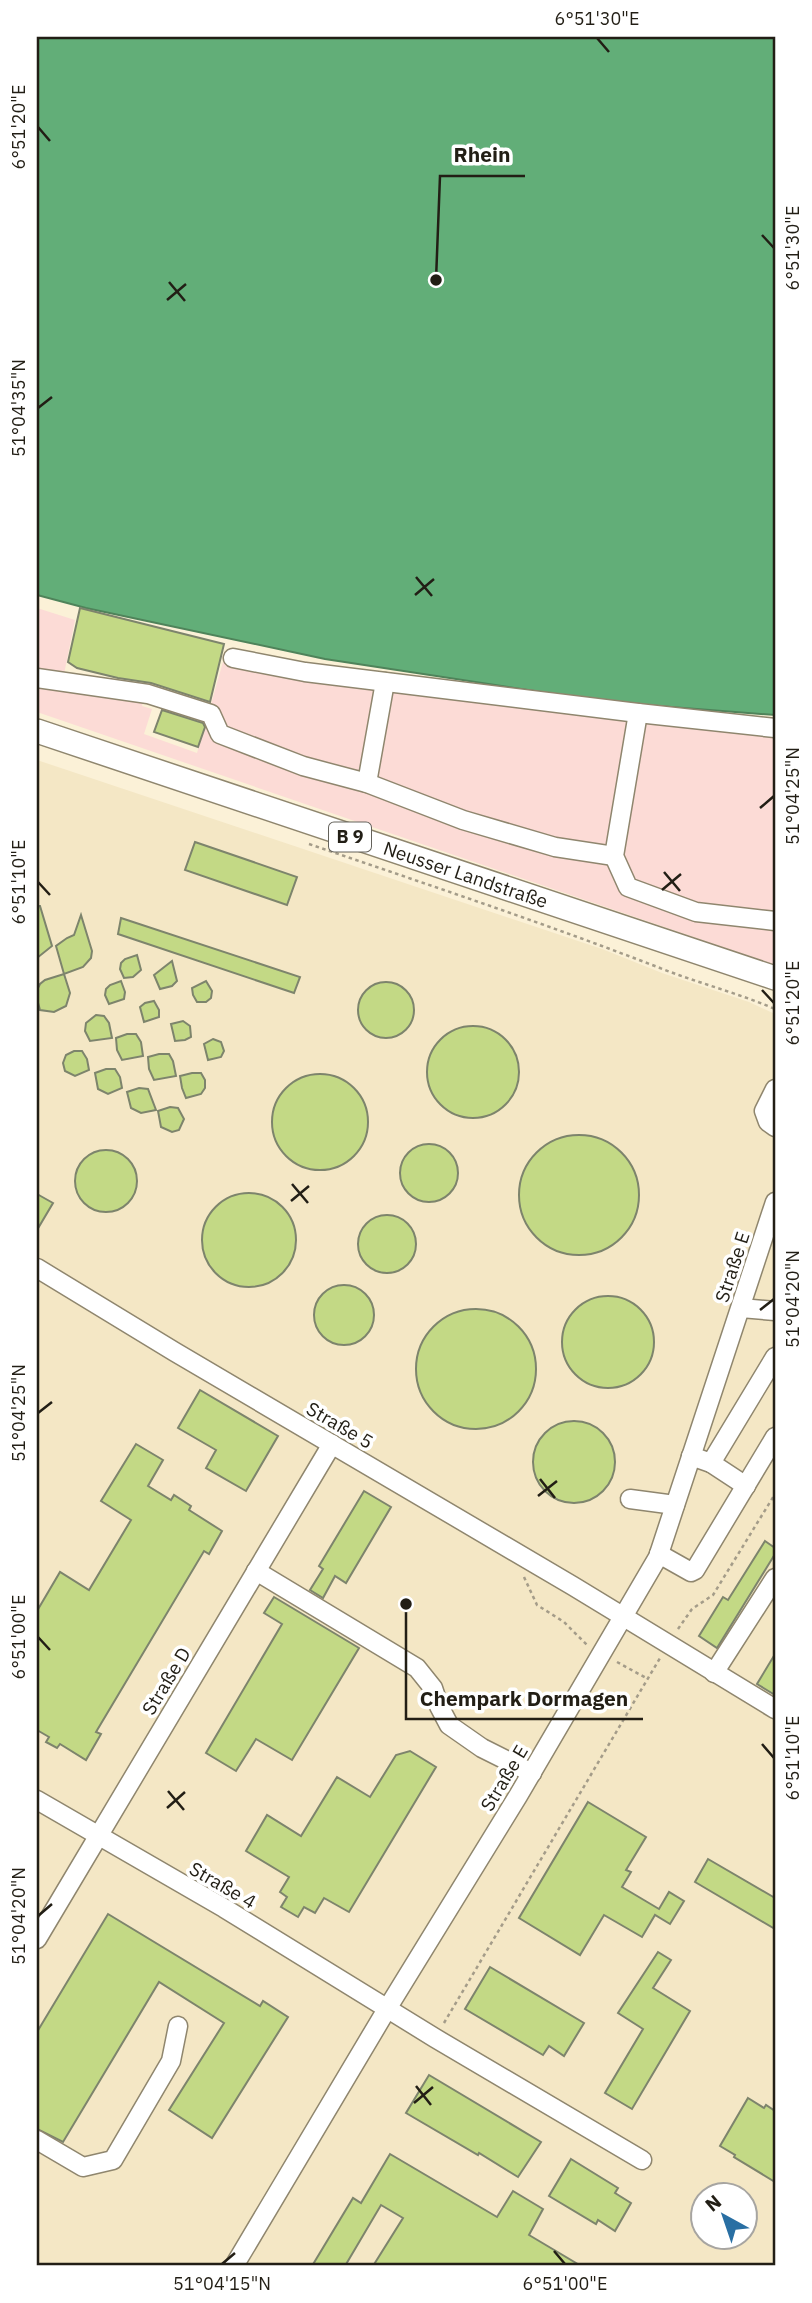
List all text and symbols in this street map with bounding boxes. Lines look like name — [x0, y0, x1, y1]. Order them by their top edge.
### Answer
text: 6°51'30"E — [555, 7, 639, 30]
text: 6°51'20"E — [7, 85, 30, 169]
callout: Rhein — [440, 134, 525, 176]
text: Rhein — [454, 140, 511, 168]
text: 6°51'30"E — [781, 206, 804, 290]
text: 51°04'35"N — [7, 359, 30, 457]
text: 51°04'25"N — [781, 747, 804, 845]
road number: B 9 — [329, 822, 371, 852]
street label: Neusser Landstraße — [380, 836, 551, 913]
text: 6°51'10"E — [7, 840, 30, 924]
text: 6°51'20"E — [781, 961, 804, 1045]
street label: Straße E — [709, 1229, 755, 1305]
text: 51°04'20"N — [781, 1250, 804, 1348]
text: 51°04'25"N — [7, 1364, 30, 1462]
street label: Straße 5 — [302, 1396, 378, 1454]
text: 6°51'00"E — [7, 1595, 30, 1679]
street label: Straße D — [137, 1643, 195, 1719]
callout: Chempark Dormagen — [406, 1677, 643, 1719]
text: Chempark Dormagen — [420, 1684, 628, 1712]
text: 6°51'10"E — [781, 1716, 804, 1800]
street label: Straße E — [475, 1741, 533, 1815]
street label: Straße 4 — [185, 1856, 261, 1914]
text: 51°04'20"N — [7, 1867, 30, 1965]
north arrow — [690, 2180, 760, 2250]
text: N — [700, 2189, 726, 2217]
text: 51°04'15"N — [173, 2272, 271, 2295]
text: 6°51'00"E — [523, 2272, 607, 2295]

